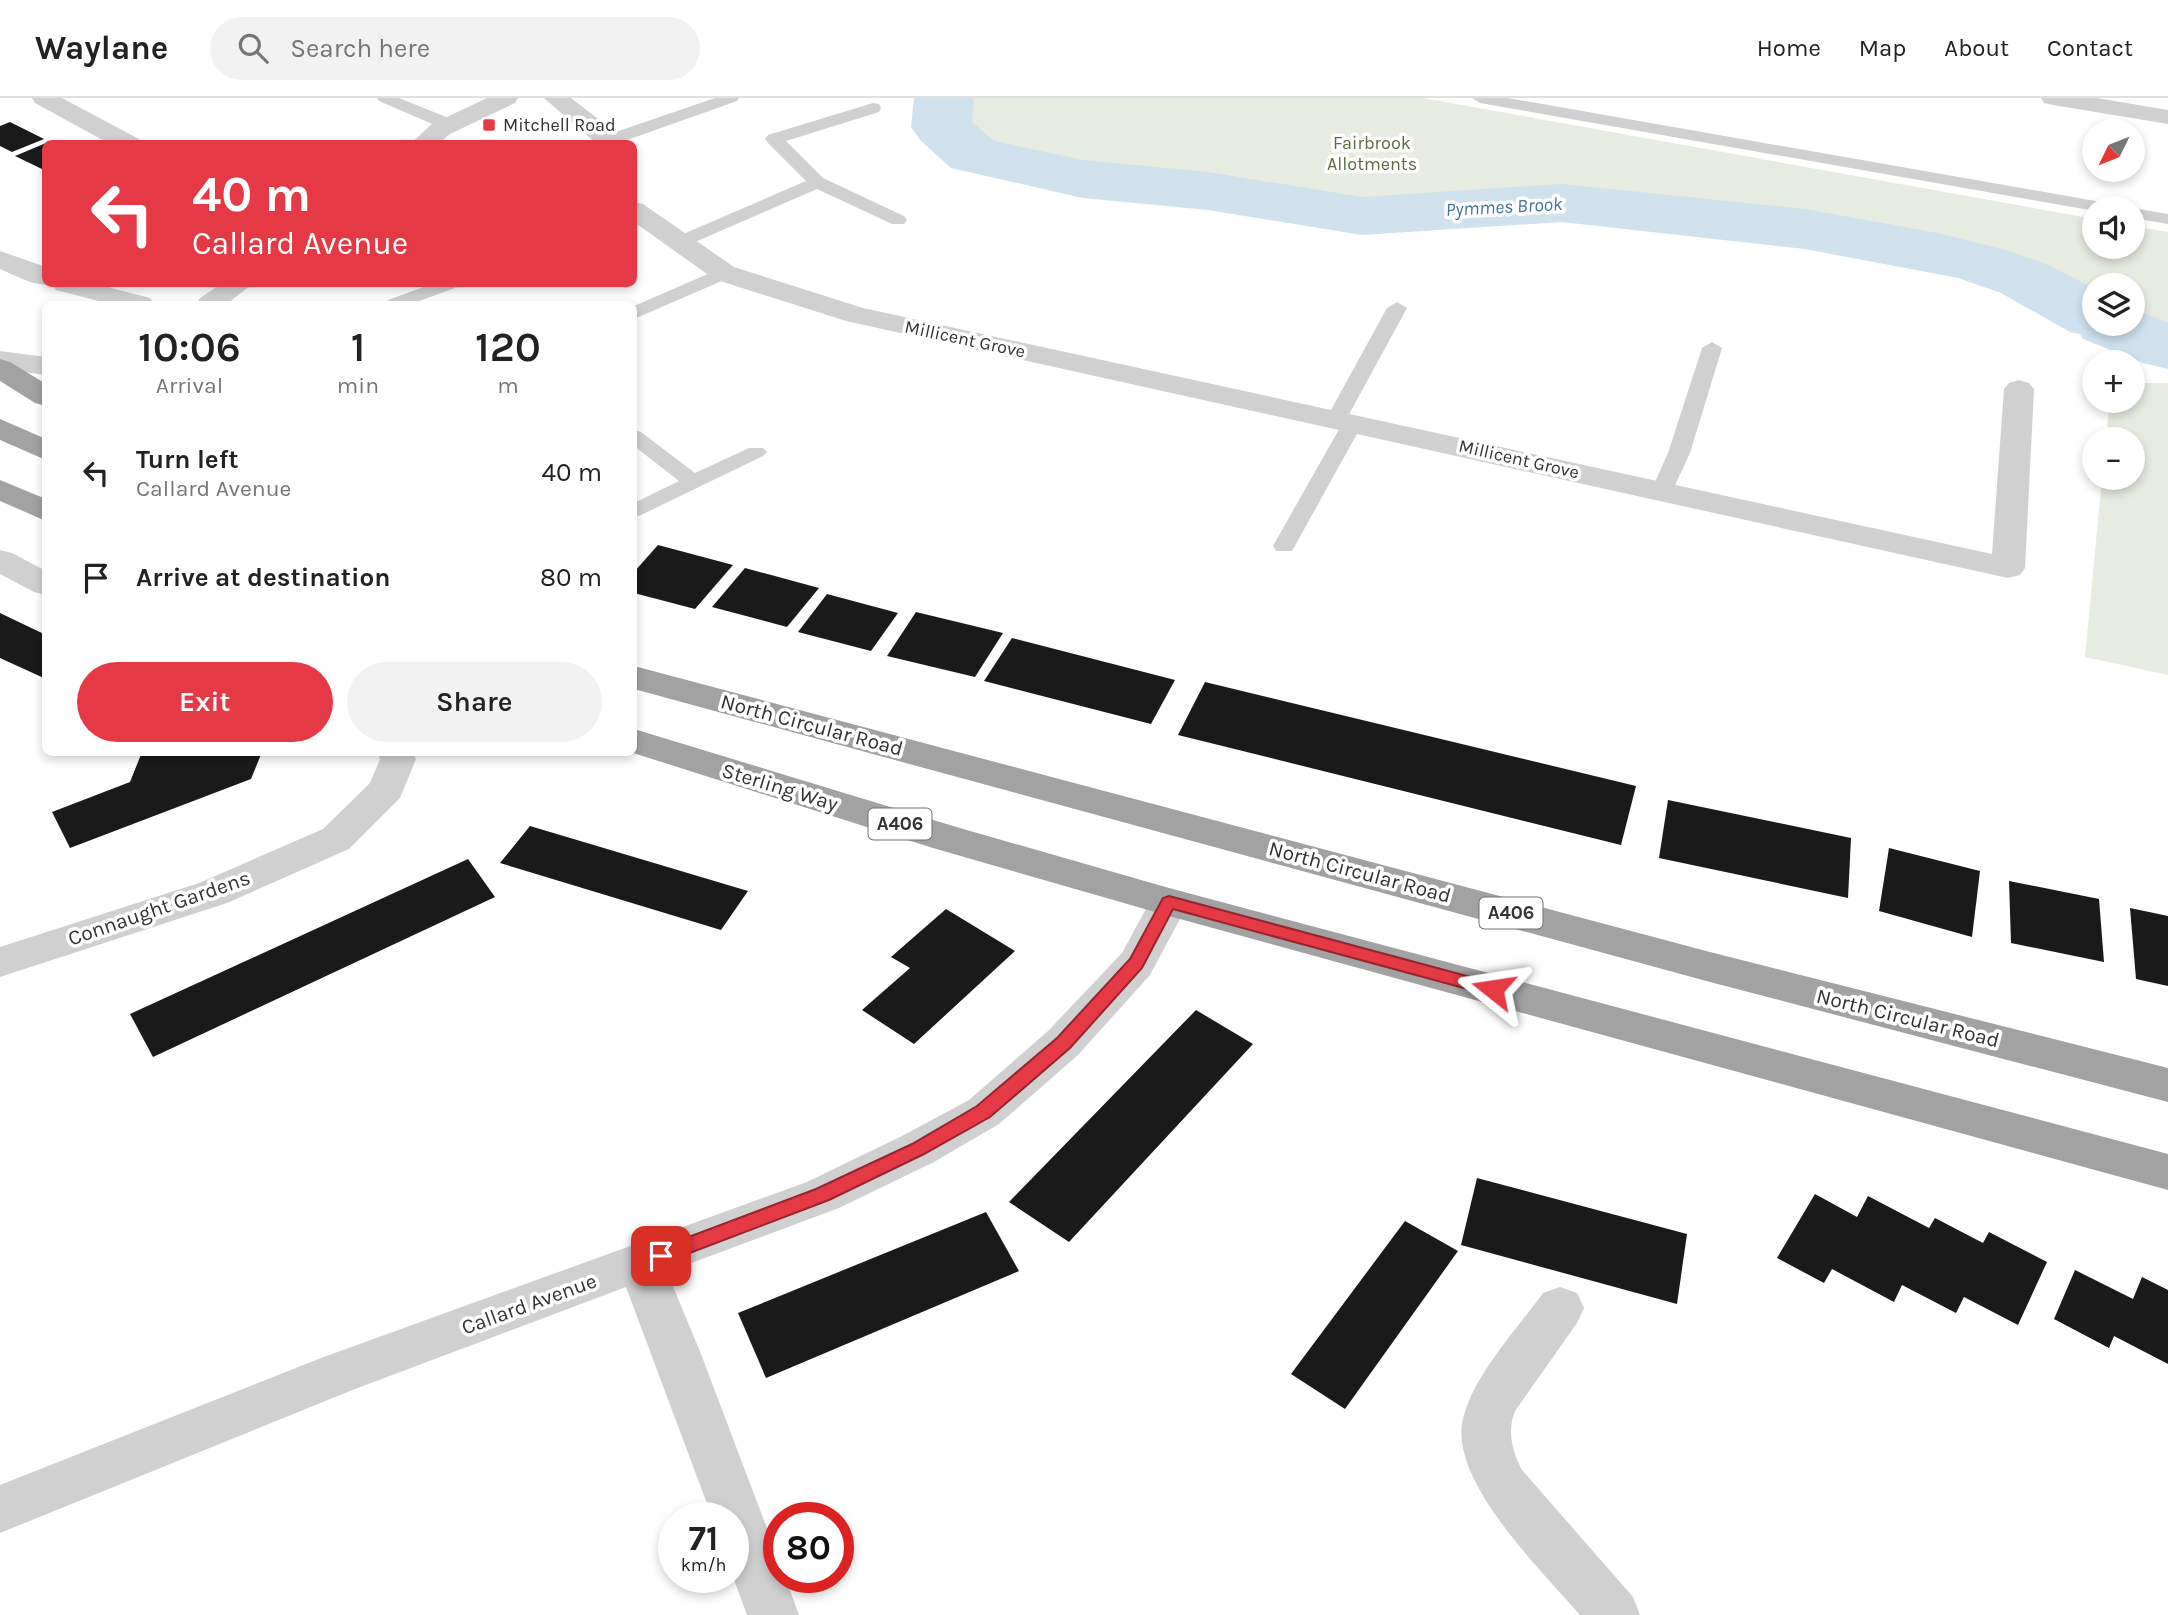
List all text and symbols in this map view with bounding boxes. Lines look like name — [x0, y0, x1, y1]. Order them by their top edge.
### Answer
search box — [210, 17, 700, 80]
text: Waylane — [35, 29, 168, 67]
icon: search — [234, 29, 272, 67]
text: Search here — [290, 33, 430, 64]
text: Home — [1757, 34, 1821, 62]
text: Map — [1859, 34, 1906, 62]
text: About — [1944, 34, 2009, 62]
text: Contact — [2047, 34, 2133, 62]
place label: Mitchell Road — [503, 114, 616, 136]
marker: Mitchell Road — [481, 117, 497, 133]
north arrow — [2082, 119, 2146, 182]
map controls — [2082, 119, 2145, 490]
park label: Fairbrook Allotments — [1327, 132, 1417, 175]
text: 40 m — [192, 166, 311, 223]
icon: left — [77, 168, 168, 259]
water label: Pymmes Brook — [1445, 193, 1563, 221]
button: sound — [2082, 196, 2145, 259]
text: Callard Avenue — [192, 225, 408, 262]
button: layers — [2082, 273, 2145, 336]
street label: Millicent Grove — [903, 315, 1027, 363]
text: 10:06 — [138, 322, 241, 372]
text: 1 — [351, 322, 365, 372]
text: 120 — [475, 322, 541, 372]
button: + — [2082, 350, 2145, 413]
text: Arrival — [156, 372, 223, 399]
text: min — [337, 372, 379, 399]
text: m — [497, 372, 519, 399]
button: − — [2082, 427, 2145, 490]
street label: Millicent Grove — [1457, 434, 1581, 484]
text: Turn left — [136, 444, 238, 475]
icon: left — [77, 454, 115, 492]
text: 40 m — [542, 457, 602, 488]
text: Callard Avenue — [136, 475, 291, 502]
icon: arrive — [77, 559, 115, 597]
text: Arrive at destination — [136, 562, 390, 593]
text: 80 m — [540, 562, 602, 593]
button: Exit — [77, 662, 333, 742]
button: Share — [347, 662, 602, 742]
street label: North Circular Road — [718, 689, 906, 761]
street label: Sterling Way — [719, 758, 841, 816]
road number: A406 — [869, 808, 932, 839]
street label: North Circular Road — [1266, 836, 1454, 908]
street label: Connaught Gardens — [65, 866, 253, 950]
road number: A406 — [1480, 898, 1542, 928]
position arrow — [1456, 952, 1530, 1026]
street label: North Circular Road — [1814, 984, 2002, 1052]
pin — [631, 1226, 691, 1286]
icon: arrive — [642, 1237, 680, 1275]
street label: Callard Avenue — [458, 1268, 600, 1340]
speed limit sign: 80 — [763, 1502, 854, 1593]
text: 71 — [689, 1518, 718, 1559]
text: km/h — [681, 1554, 726, 1576]

